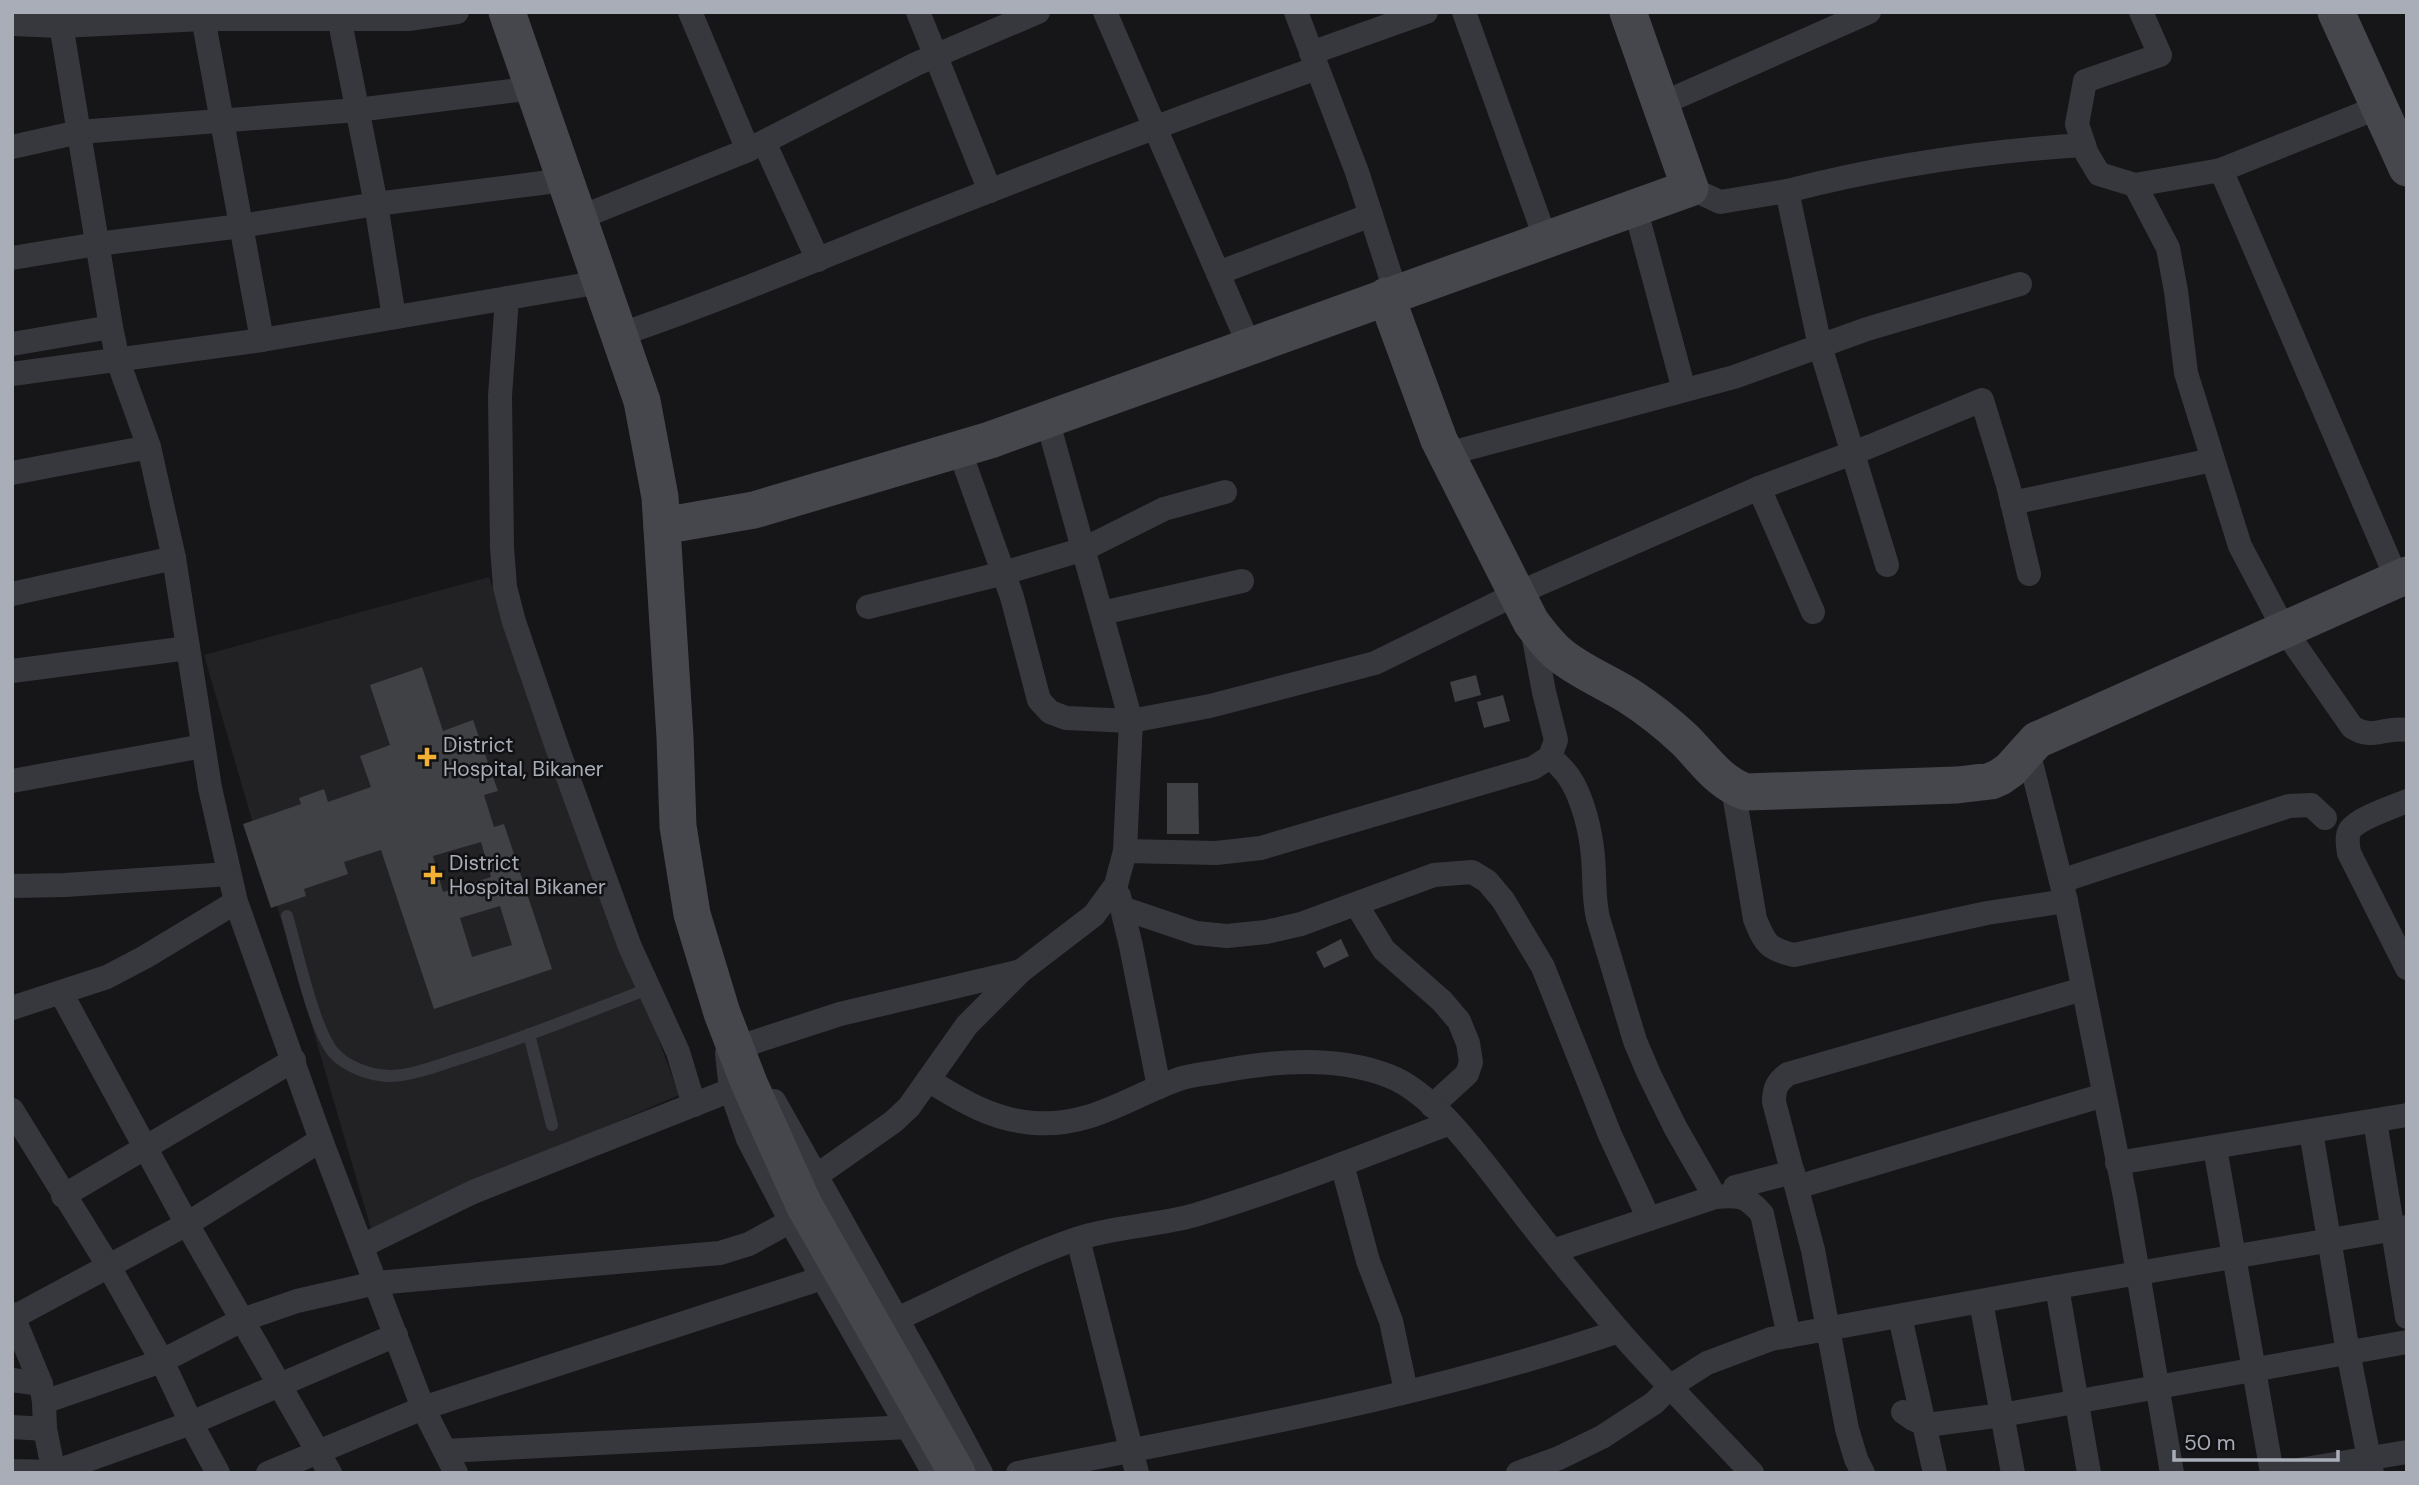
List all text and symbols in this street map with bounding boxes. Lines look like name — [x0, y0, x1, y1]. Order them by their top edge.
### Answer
place label: District Hospital, Bikaner — [443, 731, 604, 783]
marker: District Hospital, Bikaner — [417, 747, 437, 767]
place label: District Hospital Bikaner — [449, 849, 606, 901]
marker: District Hospital Bikaner — [423, 865, 443, 885]
scale bar — [2174, 1418, 2338, 1462]
text: 50 m — [2184, 1429, 2235, 1457]

